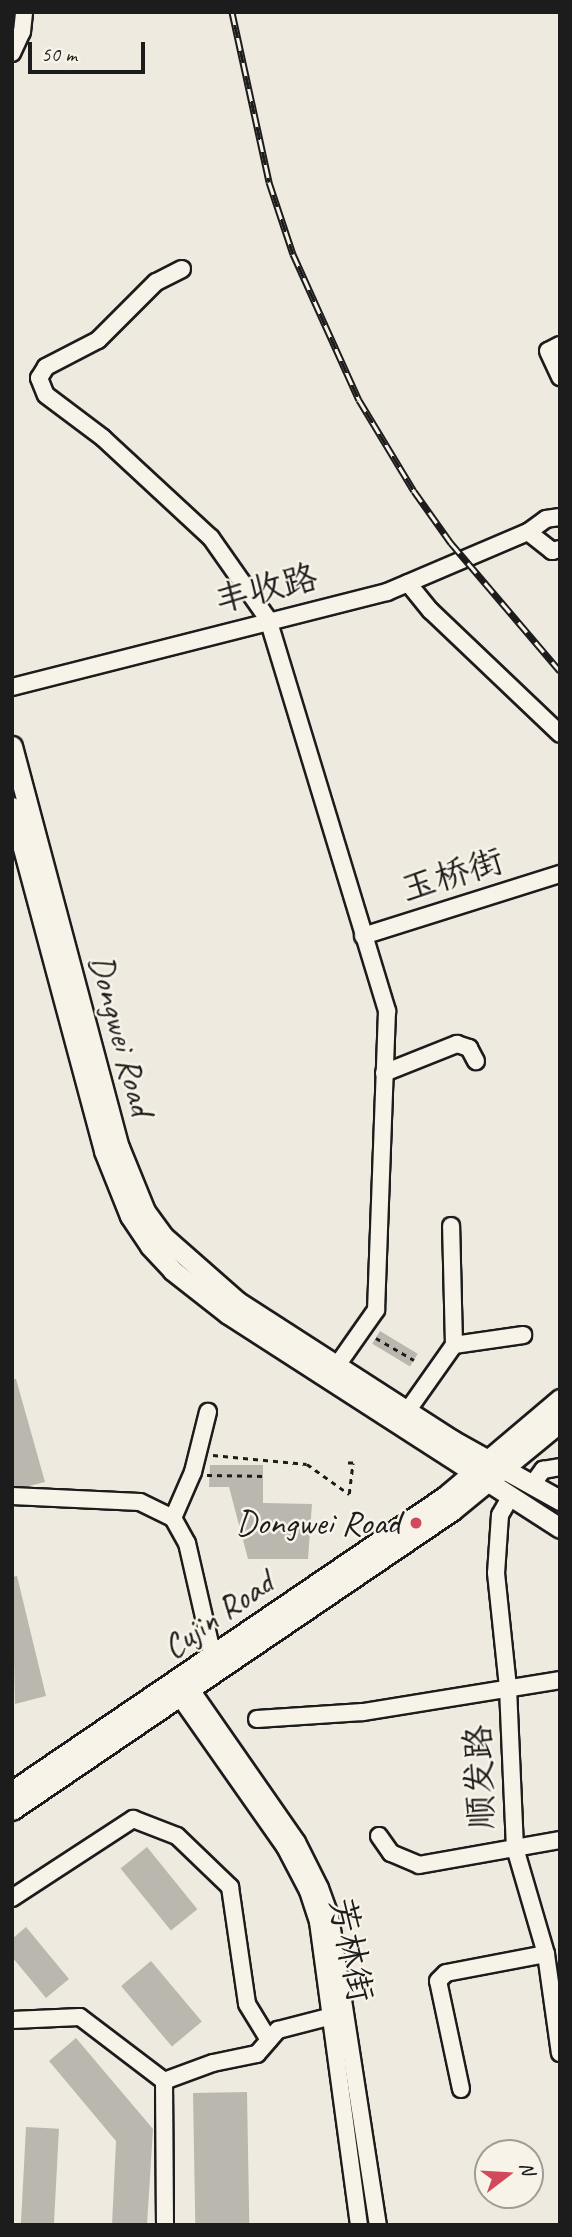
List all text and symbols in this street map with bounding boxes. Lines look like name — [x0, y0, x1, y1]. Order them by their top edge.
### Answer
scale bar — [32, 28, 149, 72]
text: 50 m — [41, 41, 77, 67]
street label: 丰收路 — [210, 556, 322, 622]
street label: 玉桥街 — [396, 840, 508, 910]
street label: Dongwei Road — [79, 950, 163, 1120]
place label: Dongwei Road — [236, 1502, 400, 1544]
marker: Dongwei Road — [406, 1513, 426, 1533]
street label: Cujin Road — [155, 1562, 281, 1668]
street label: 顺发路 — [457, 1724, 503, 1830]
street label: 芳林街 — [320, 1894, 382, 2006]
north arrow — [474, 2139, 544, 2209]
text: N — [514, 2159, 540, 2178]

